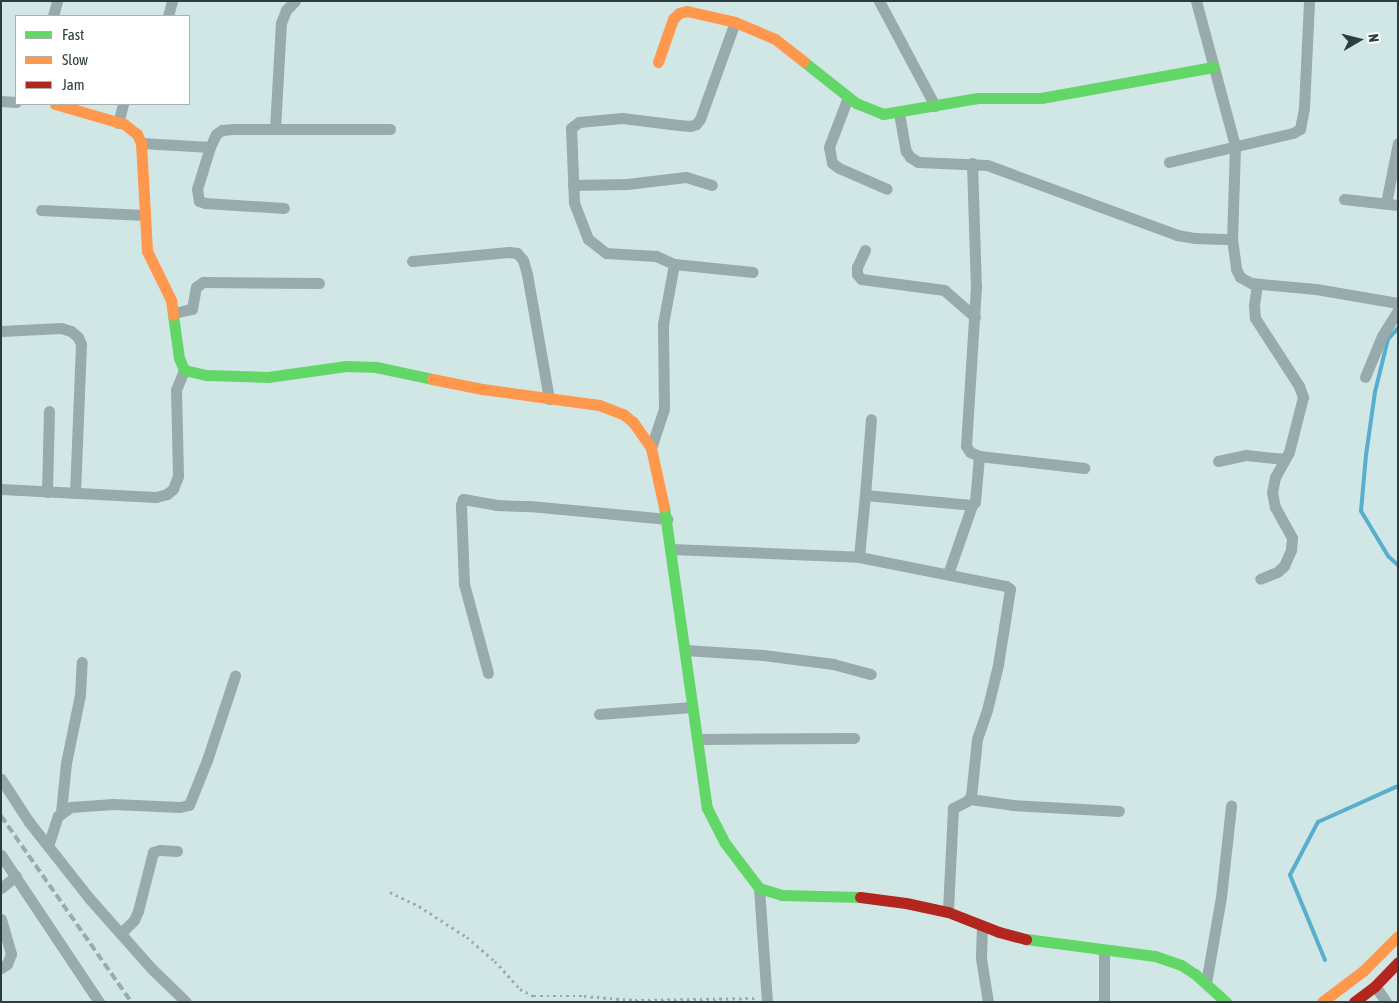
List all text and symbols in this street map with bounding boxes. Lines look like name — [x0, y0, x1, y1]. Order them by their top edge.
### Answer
legend — [15, 15, 190, 105]
north arrow — [1334, 15, 1384, 65]
text: Fast — [62, 26, 84, 43]
text: N — [1365, 33, 1382, 43]
text: Slow — [62, 51, 88, 68]
text: Jam — [62, 76, 85, 93]

